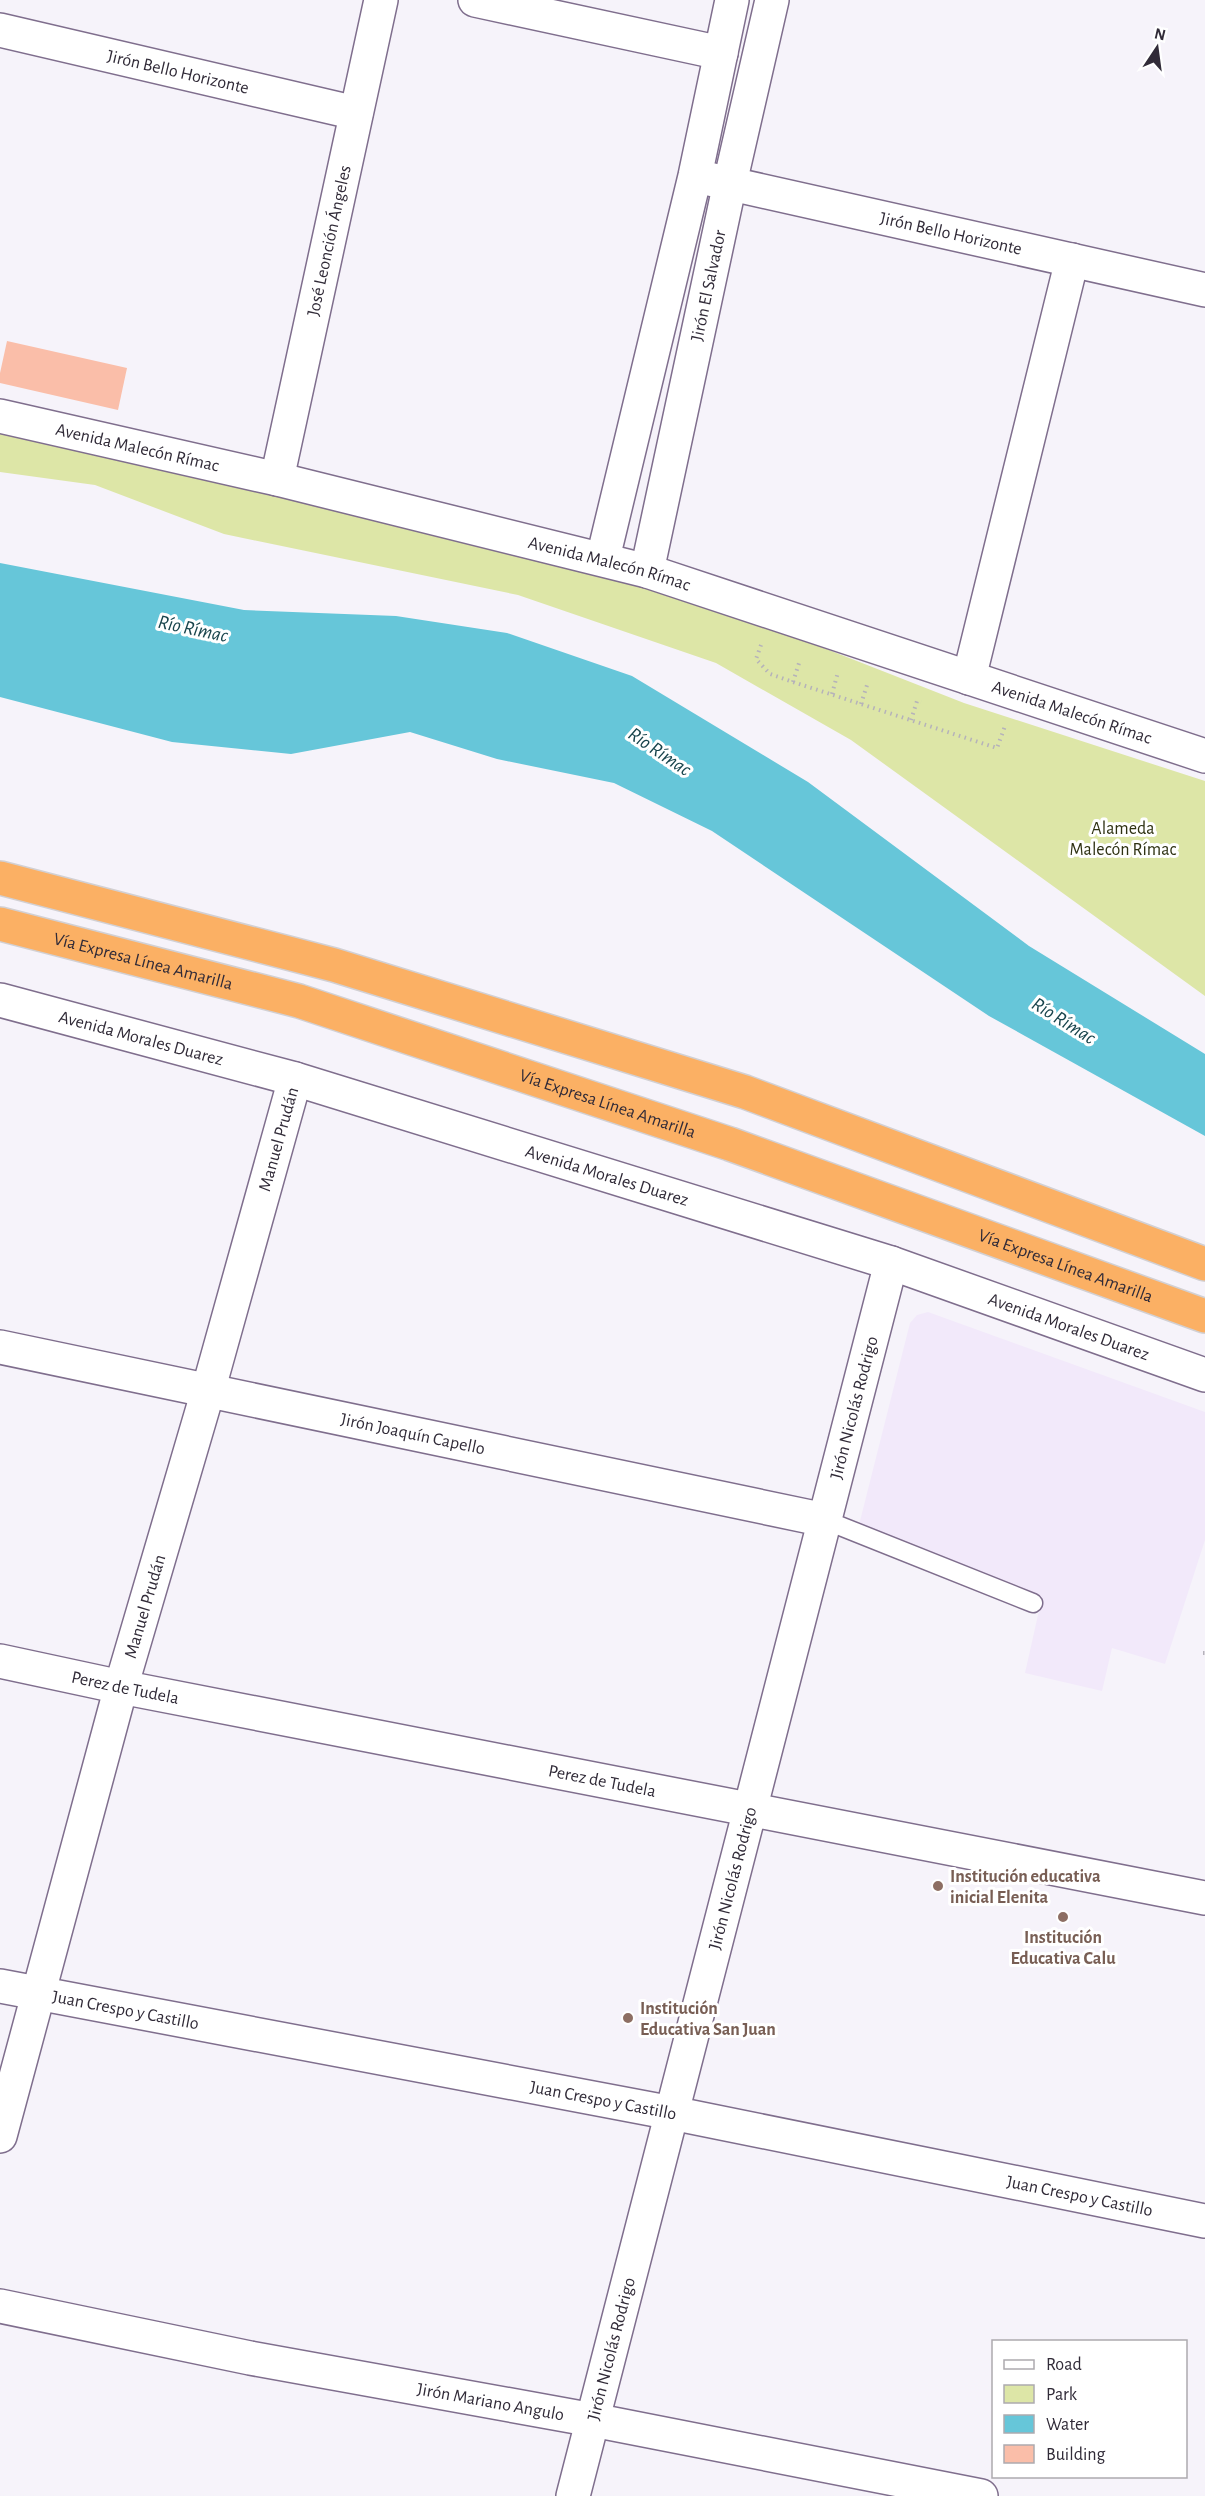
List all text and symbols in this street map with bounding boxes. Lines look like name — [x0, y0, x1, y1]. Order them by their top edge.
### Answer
north arrow — [1127, 18, 1187, 78]
text: N — [1153, 25, 1167, 43]
street label: Jirón Bello Horizonte — [105, 47, 251, 98]
street label: José Leonción Ángeles — [305, 164, 355, 318]
street label: Jirón Bello Horizonte — [878, 210, 1024, 259]
street label: Jirón El Salvador — [688, 228, 730, 343]
street label: Avenida Malecón Rímac — [54, 421, 221, 476]
street label: Avenida Malecón Rímac — [526, 534, 692, 595]
water label: Río Rímac — [156, 612, 230, 646]
street label: Avenida Malecón Rímac — [989, 678, 1154, 748]
water label: Río Rímac — [624, 724, 695, 780]
park label: Alameda Malecón Rímac — [1070, 820, 1177, 859]
street label: Vía Expresa Línea Amarilla — [52, 930, 235, 994]
water label: Río Rímac — [1028, 994, 1099, 1048]
street label: Avenida Morales Duarez — [57, 1008, 225, 1069]
street label: Vía Expresa Línea Amarilla — [517, 1067, 698, 1142]
street label: Manuel Prudán — [256, 1085, 302, 1193]
street label: Avenida Morales Duarez — [523, 1143, 690, 1210]
street label: Vía Expresa Línea Amarilla — [976, 1227, 1155, 1306]
street label: Avenida Morales Duarez — [986, 1290, 1151, 1364]
street label: Jirón Nicolás Rodrigo — [828, 1334, 882, 1481]
street label: Jirón Joaquín Capello — [339, 1411, 487, 1459]
street label: Manuel Prudán — [122, 1553, 169, 1661]
street label: Perez de Tudela — [70, 1669, 180, 1708]
street label: Perez de Tudela — [547, 1762, 657, 1801]
street label: Jirón Nicolás Rodrigo — [706, 1805, 760, 1952]
place label: Institución educativa inicial Elenita — [950, 1868, 1101, 1907]
marker: Institución educativa inicial Elenita — [931, 1879, 945, 1893]
marker: Institución Educativa Calu — [1056, 1910, 1070, 1924]
place label: Institución Educativa Calu — [1010, 1929, 1116, 1968]
street label: Juan Crespo y Castillo — [51, 1988, 200, 2033]
place label: Institución Educativa San Juan — [640, 2000, 776, 2039]
marker: Institución Educativa San Juan — [621, 2011, 635, 2025]
street label: Juan Crespo y Castillo — [528, 2078, 678, 2124]
street label: Juan Crespo y Castillo — [1005, 2173, 1154, 2220]
street label: Jirón Nicolás Rodrigo — [585, 2276, 639, 2422]
legend — [992, 2340, 1187, 2478]
text: Road — [1046, 2356, 1082, 2374]
street label: Jirón Mariano Angulo — [416, 2380, 566, 2425]
text: Park — [1046, 2386, 1078, 2404]
text: Water — [1046, 2416, 1089, 2434]
text: Building — [1046, 2446, 1106, 2464]

